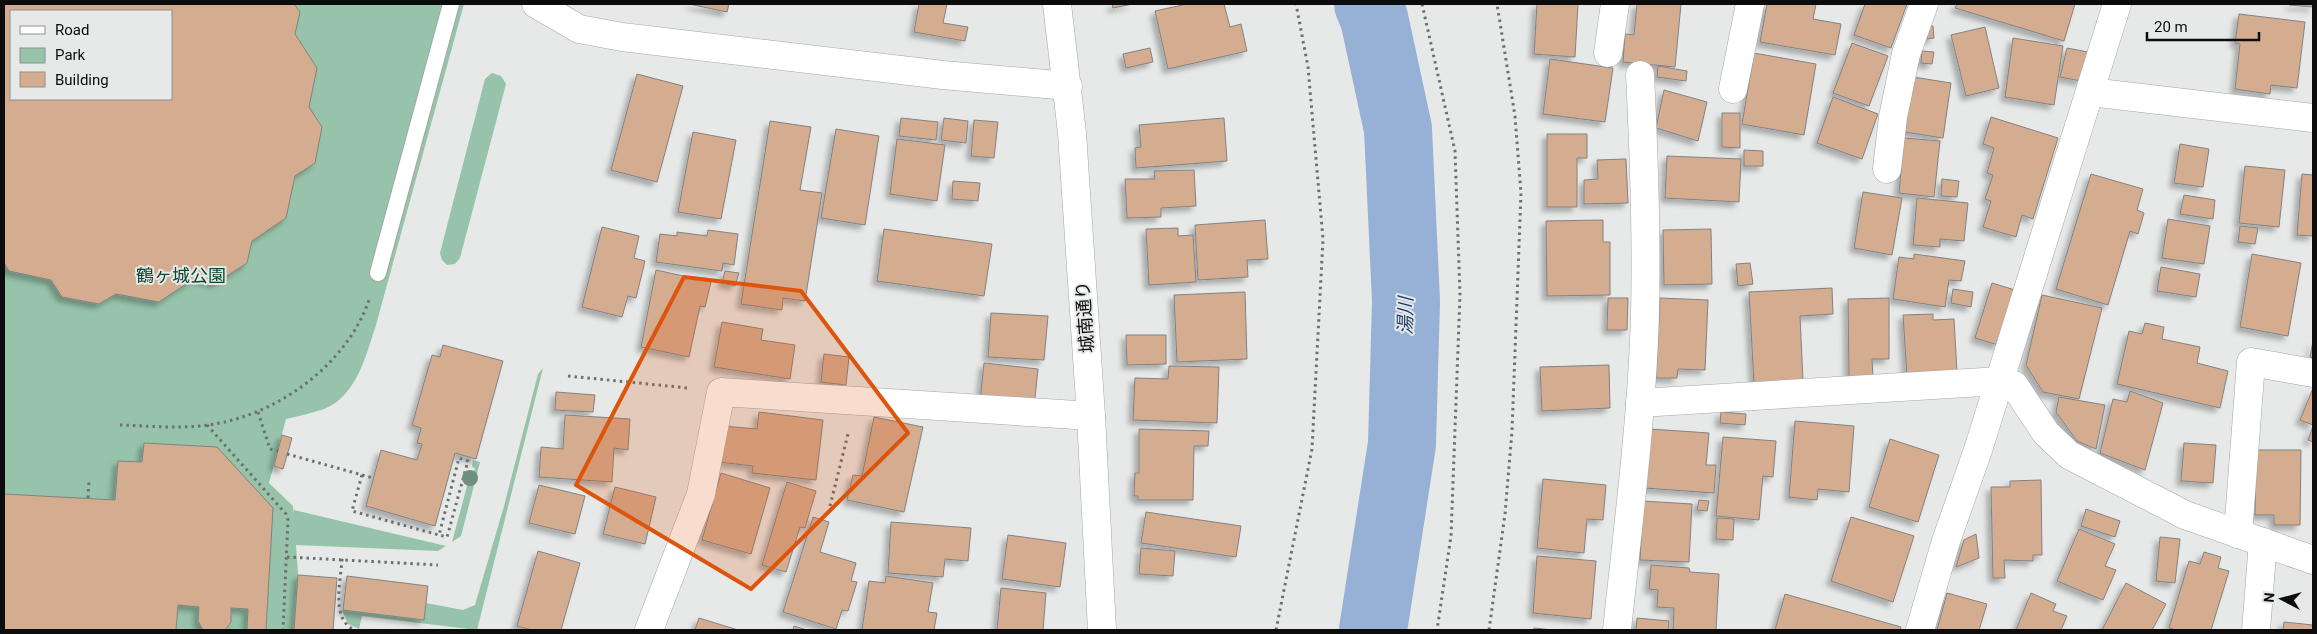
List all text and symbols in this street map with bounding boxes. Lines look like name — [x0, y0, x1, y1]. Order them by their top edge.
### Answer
legend — [10, 10, 172, 100]
scale bar — [2147, 10, 2260, 42]
text: 20 m — [2154, 18, 2188, 36]
text: Road — [55, 21, 89, 39]
text: Park — [55, 46, 86, 64]
text: Building — [55, 71, 109, 89]
park label: 鶴ヶ城公園 — [136, 265, 226, 286]
street label: 城南通り — [1072, 280, 1097, 354]
water label: 湯川 — [1394, 295, 1417, 335]
north arrow — [2257, 574, 2307, 624]
text: N — [2261, 592, 2278, 603]

